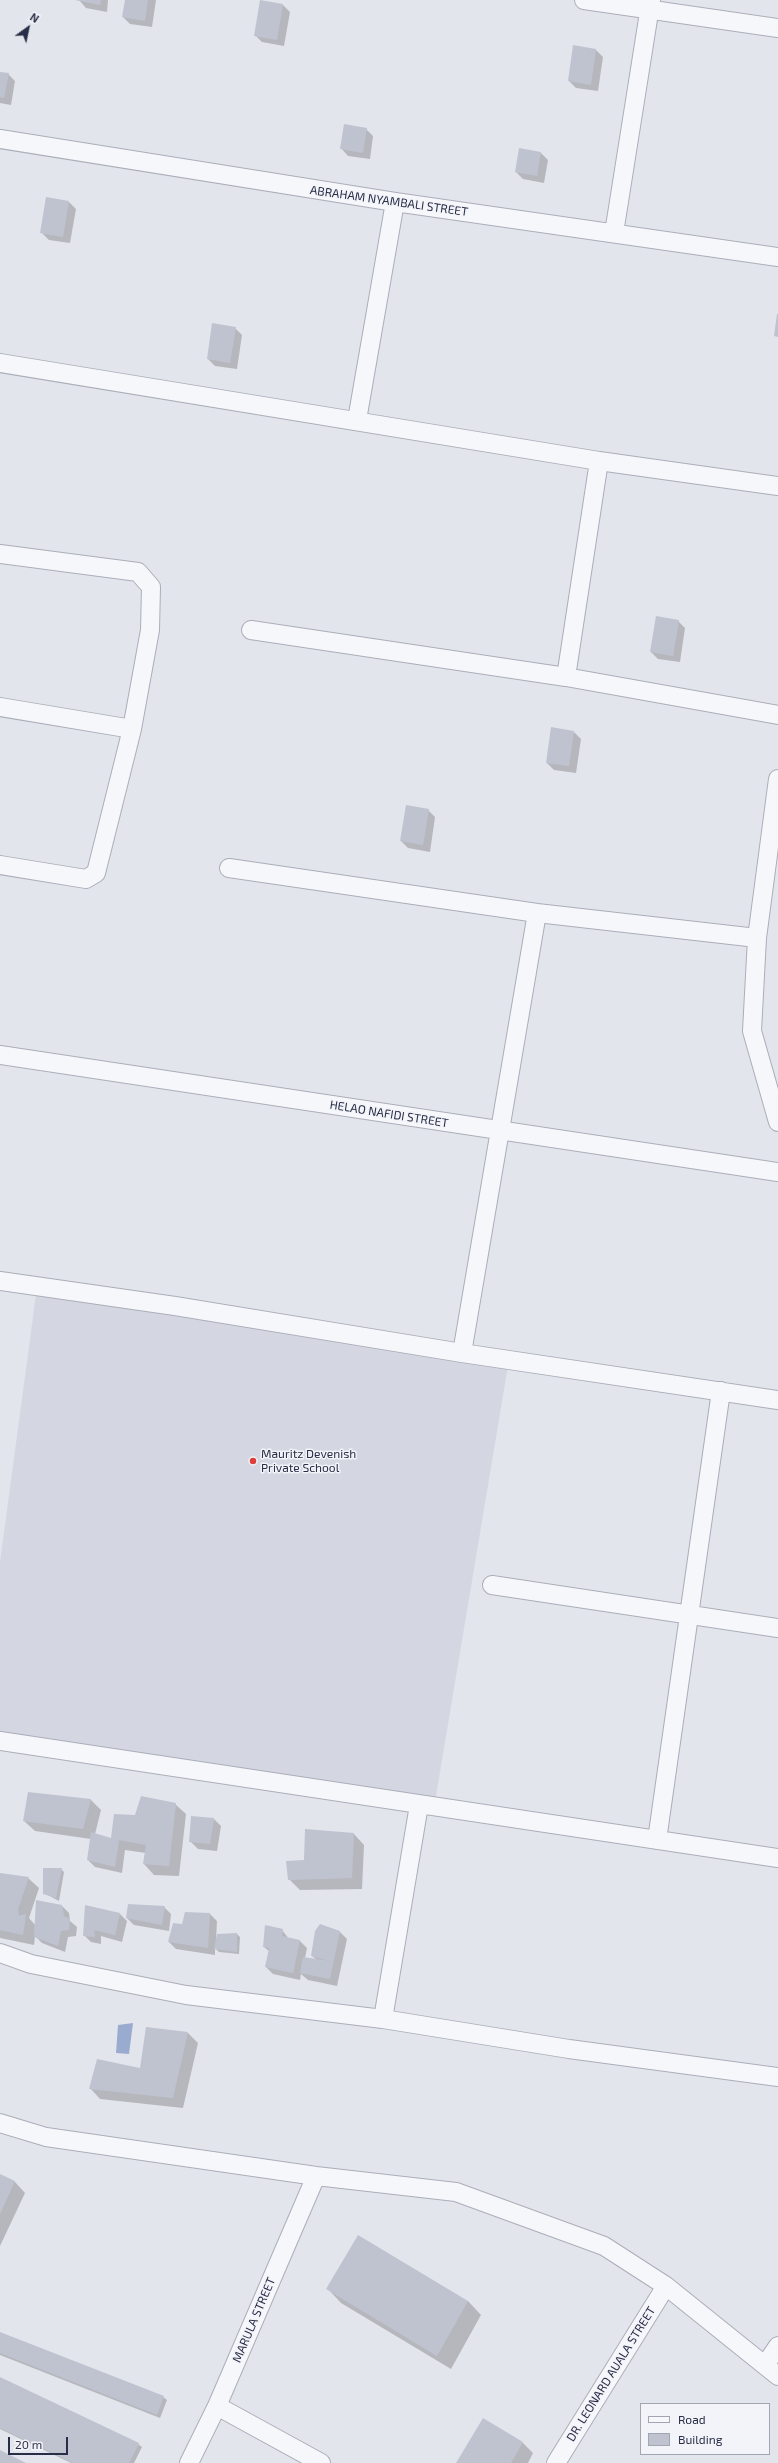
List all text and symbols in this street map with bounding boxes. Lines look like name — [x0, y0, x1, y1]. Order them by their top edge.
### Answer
north arrow — [8, 8, 48, 48]
text: N — [28, 10, 42, 25]
street label: ABRAHAM NYAMBALI STREET — [309, 183, 469, 219]
street label: HELAO NAFIDI STREET — [329, 1098, 449, 1130]
place label: Mauritz Devenish Private School — [261, 1447, 356, 1475]
marker: Mauritz Devenish Private School — [248, 1456, 258, 1466]
street label: MARULA STREET — [230, 2275, 278, 2365]
street label: DR. LEONARD AUALA STREET — [563, 2304, 659, 2444]
legend — [640, 2403, 770, 2455]
text: Road — [678, 2412, 706, 2426]
scale bar — [10, 2429, 70, 2455]
text: Building — [678, 2432, 722, 2446]
text: 20 m — [15, 2437, 42, 2451]

